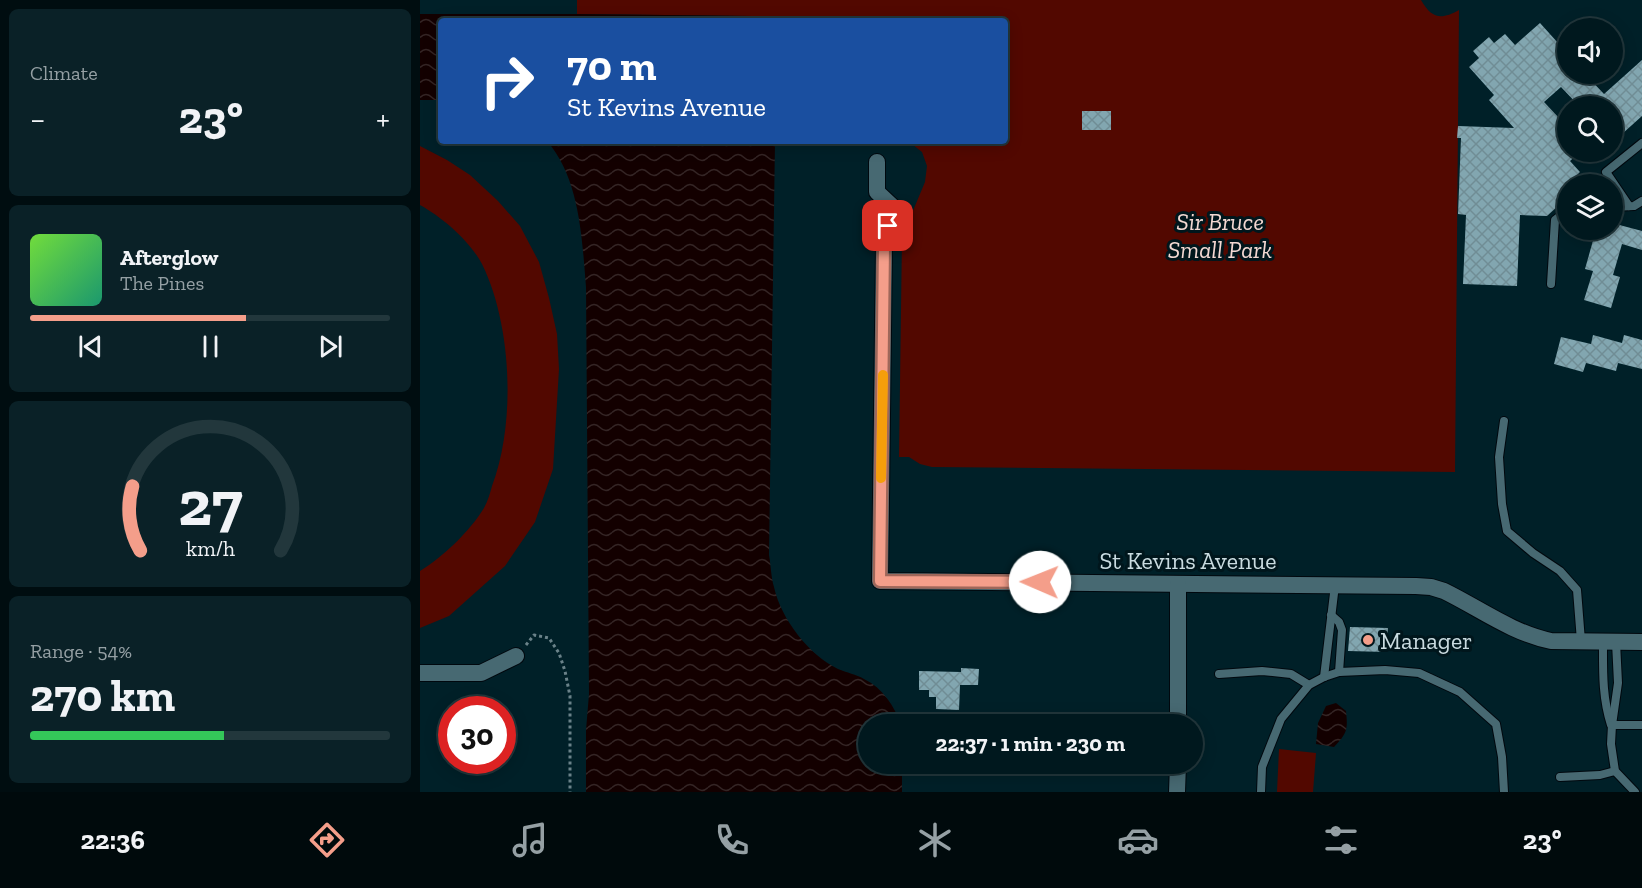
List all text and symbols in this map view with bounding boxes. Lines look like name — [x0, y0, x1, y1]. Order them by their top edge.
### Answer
map controls — [1557, 18, 1623, 240]
button: sound — [1557, 18, 1623, 84]
text: 70 m — [567, 40, 657, 91]
icon: right — [468, 42, 546, 120]
text: Climate — [30, 61, 98, 85]
text: 23° — [179, 91, 243, 145]
text: St Kevins Avenue — [567, 91, 766, 123]
button: search — [1557, 96, 1623, 162]
text: − — [30, 99, 45, 138]
text: + — [376, 99, 390, 138]
button: layers — [1557, 174, 1623, 240]
pin — [862, 200, 913, 251]
park label: Sir Bruce Small Park — [1168, 207, 1273, 264]
icon: arrive — [871, 209, 904, 242]
text: Afterglow — [120, 244, 218, 271]
text: The Pines — [120, 271, 204, 295]
icon: previous — [74, 330, 107, 363]
icon: pause — [194, 330, 227, 363]
icon: next — [314, 330, 347, 363]
text: 27 — [178, 466, 242, 541]
text: km/h — [186, 536, 234, 561]
street label: St Kevins Avenue — [1100, 546, 1276, 575]
position arrow — [1008, 550, 1072, 614]
place label: Manager — [1380, 626, 1472, 655]
marker: Manager — [1361, 633, 1375, 647]
text: Range · 54% — [30, 639, 132, 663]
text: 270 km — [30, 669, 175, 723]
speed limit sign: 30 — [438, 696, 516, 774]
text: 22:37 · 1 min · 230 m — [936, 730, 1125, 757]
icon: directions — [306, 819, 348, 861]
icon: music — [509, 819, 551, 861]
icon: phone — [711, 819, 753, 861]
icon: climate — [914, 819, 956, 861]
icon: car — [1117, 819, 1159, 861]
icon: filters — [1320, 819, 1362, 861]
text: 22:36 — [80, 824, 145, 856]
text: 23° — [1523, 824, 1561, 856]

